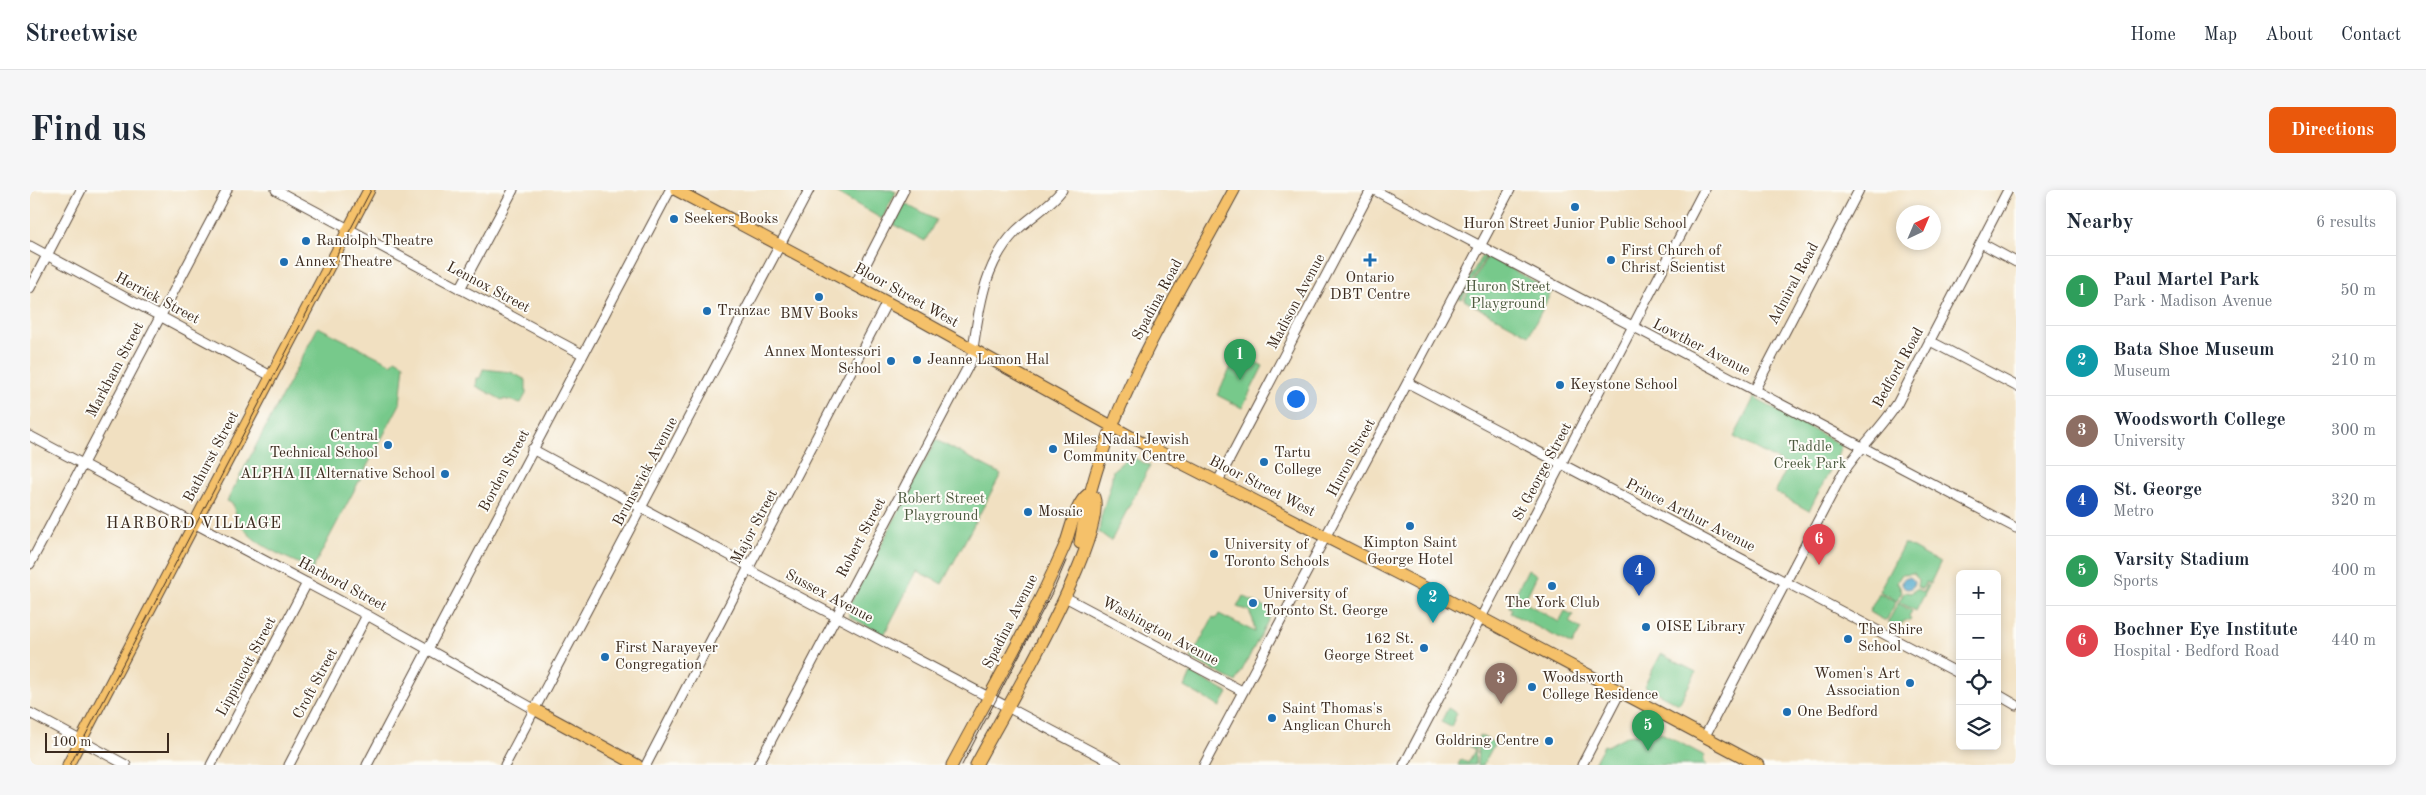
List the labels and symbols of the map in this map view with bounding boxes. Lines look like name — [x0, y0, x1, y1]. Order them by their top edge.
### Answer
marker: Huron Street Junior Public School — [1569, 201, 1581, 213]
north arrow — [1896, 205, 1941, 250]
place label: Seekers Books — [684, 212, 778, 227]
marker: Seekers Books — [668, 213, 680, 225]
place label: Huron Street Junior Public School — [1463, 217, 1687, 232]
place label: Randolph Theatre — [316, 234, 433, 249]
marker: Randolph Theatre — [300, 235, 312, 247]
street label: Admiral Road — [1766, 240, 1822, 327]
place label: First Church of Christ, Scientist — [1621, 244, 1726, 276]
street label: Madison Avenue — [1266, 252, 1328, 352]
marker: Ontario DBT Centre — [1363, 253, 1377, 267]
marker: First Church of Christ, Scientist — [1605, 254, 1617, 266]
place label: Annex Theatre — [294, 255, 392, 270]
marker: Annex Theatre — [278, 256, 290, 268]
street label: Spadina Road — [1130, 257, 1186, 343]
street label: Lennox Street — [444, 260, 532, 316]
street label: Bloor Street West — [851, 261, 961, 331]
street label: Herrick Street — [112, 270, 202, 328]
place label: Ontario DBT Centre — [1330, 271, 1410, 303]
park label: Huron Street Playground — [1465, 280, 1551, 312]
marker: BMV Books — [813, 291, 825, 303]
place label: Tranzac — [717, 304, 770, 319]
marker: Tranzac — [701, 305, 713, 317]
place label: BMV Books — [780, 307, 858, 322]
street label: Lowther Avenue — [1650, 317, 1752, 379]
street label: Markham Street — [85, 320, 147, 420]
street label: Bedford Road — [1871, 325, 1927, 411]
pin: 1 — [1224, 339, 1256, 380]
place label: Annex Montessori School — [764, 345, 881, 377]
place label: Jeanne Lamon Hal — [927, 353, 1049, 368]
marker: Jeanne Lamon Hal — [911, 354, 923, 366]
marker: Annex Montessori School — [885, 355, 897, 367]
place label: Keystone School — [1570, 378, 1678, 393]
marker: Keystone School — [1554, 379, 1566, 391]
your location — [1283, 386, 1309, 412]
street label: Bathurst Street — [182, 409, 242, 505]
street label: Brunswick Avenue — [611, 415, 681, 529]
street label: Huron Street — [1325, 417, 1379, 499]
street label: St George Street — [1511, 420, 1575, 524]
street label: Borden Street — [477, 427, 533, 515]
place label: Central Technical School — [269, 429, 378, 461]
place label: Miles Nadal Jewish Community Centre — [1063, 433, 1189, 465]
marker: Central Technical School — [382, 439, 394, 451]
park label: Taddle Creek Park — [1774, 440, 1847, 472]
marker: Miles Nadal Jewish Community Centre — [1047, 443, 1059, 455]
place label: Tartu College — [1274, 446, 1322, 478]
street label: Bloor Street West — [1207, 454, 1317, 520]
marker: Tartu College — [1258, 456, 1270, 468]
place label: ALPHA II Alternative School — [240, 467, 435, 482]
marker: ALPHA II Alternative School — [439, 468, 451, 480]
street label: Prince Arthur Avenue — [1623, 477, 1757, 555]
street label: Major Street — [729, 487, 781, 567]
park label: Robert Street Playground — [897, 492, 985, 524]
street label: Robert Street — [835, 496, 889, 580]
place label: Mosaic — [1038, 505, 1083, 520]
marker: Mosaic — [1022, 506, 1034, 518]
district label: HARBORD VILLAGE — [106, 516, 282, 532]
marker: Kimpton Saint George Hotel — [1404, 520, 1416, 532]
pin: 6 — [1803, 524, 1835, 565]
place label: Kimpton Saint George Hotel — [1363, 536, 1457, 568]
place label: University of Toronto Schools — [1224, 538, 1329, 570]
marker: University of Toronto Schools — [1208, 548, 1220, 560]
street label: Harbord Street — [295, 555, 389, 615]
pin: 4 — [1623, 555, 1655, 596]
street label: Sussex Avenue — [783, 568, 875, 626]
street label: Spadina Avenue — [981, 572, 1041, 672]
marker: The York Club — [1546, 580, 1558, 592]
pin: 2 — [1417, 582, 1449, 623]
place label: University of Toronto St. George — [1263, 587, 1388, 619]
street label: Washington Avenue — [1099, 595, 1221, 669]
place label: The York Club — [1504, 596, 1600, 611]
marker: University of Toronto St. George — [1247, 597, 1259, 609]
street label: Lippincott Street — [215, 615, 279, 719]
place label: OISE Library — [1656, 620, 1746, 635]
marker: OISE Library — [1640, 621, 1652, 633]
place label: The Shire School — [1858, 623, 1923, 655]
place label: 162 St. George Street — [1324, 632, 1414, 664]
marker: The Shire School — [1842, 633, 1854, 645]
place label: First Narayever Congregation — [615, 641, 718, 673]
marker: 162 St. George Street — [1418, 642, 1430, 654]
street label: Croft Street — [291, 646, 341, 722]
marker: First Narayever Congregation — [599, 651, 611, 663]
pin: 3 — [1485, 663, 1517, 704]
place label: Women's Art Association — [1814, 667, 1900, 699]
place label: Woodsworth College Residence — [1542, 671, 1658, 703]
marker: Women's Art Association — [1904, 677, 1916, 689]
marker: Woodsworth College Residence — [1526, 681, 1538, 693]
place label: Saint Thomas's Anglican Church — [1282, 702, 1391, 734]
place label: One Bedford — [1797, 705, 1878, 720]
marker: One Bedford — [1781, 706, 1793, 718]
pin: 5 — [1632, 710, 1664, 751]
marker: Saint Thomas's Anglican Church — [1266, 712, 1278, 724]
scale bar — [45, 730, 169, 753]
place label: Goldring Centre — [1435, 734, 1539, 749]
marker: Goldring Centre — [1543, 735, 1555, 747]

